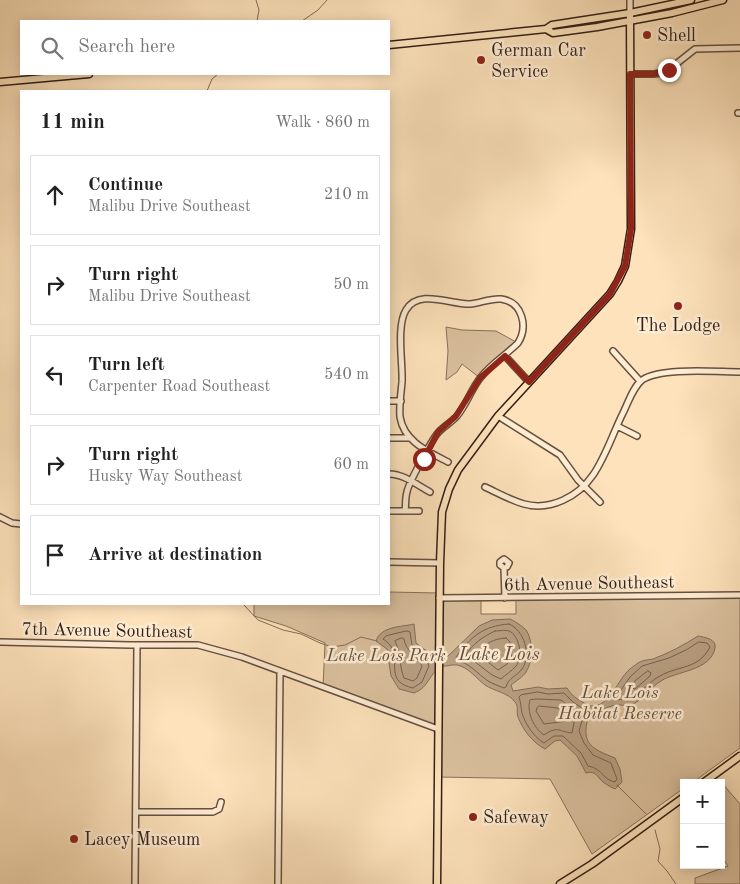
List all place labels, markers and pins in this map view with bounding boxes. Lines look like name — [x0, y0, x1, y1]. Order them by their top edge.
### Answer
place label: Shell — [657, 27, 696, 45]
marker: Shell — [641, 29, 653, 41]
place label: German Car Service — [491, 42, 587, 81]
marker: German Car Service — [475, 54, 487, 66]
marker: The Lodge — [672, 300, 684, 312]
place label: The Lodge — [636, 317, 720, 335]
place label: Safeway — [483, 809, 549, 827]
marker: Safeway — [467, 811, 479, 823]
place label: Lacey Museum — [84, 831, 200, 849]
marker: Lacey Museum — [68, 833, 80, 845]

